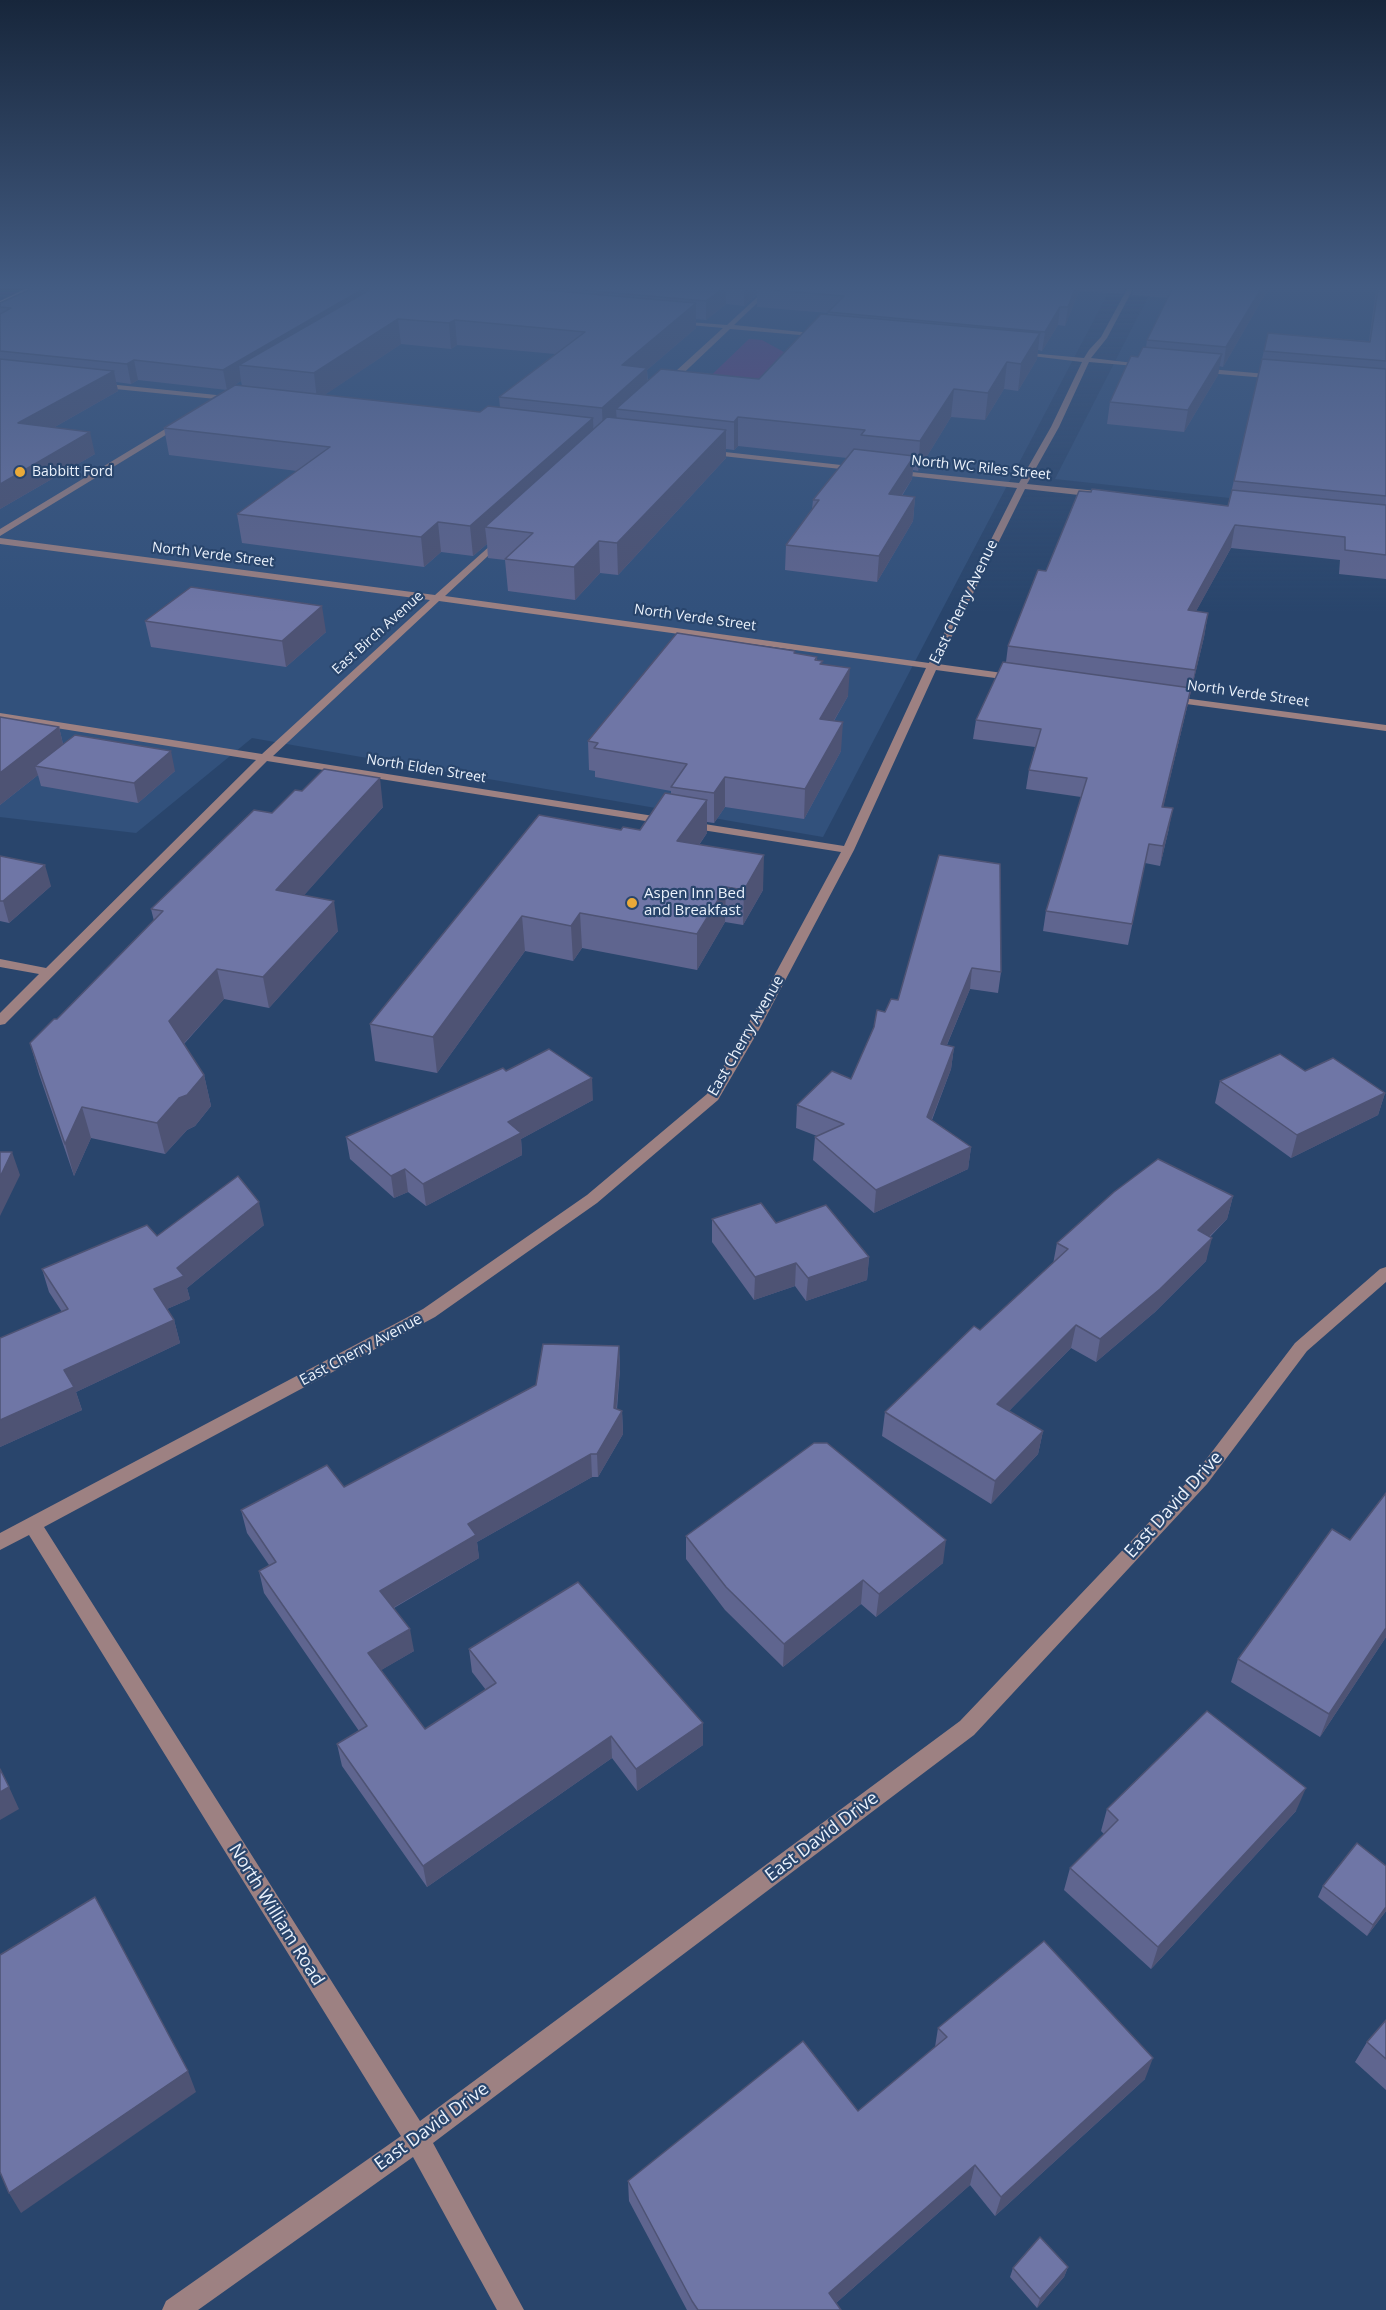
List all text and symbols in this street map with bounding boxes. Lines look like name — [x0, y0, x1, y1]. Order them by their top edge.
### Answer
street label: North WC Riles Street — [910, 452, 1052, 484]
place label: Babbitt Ford — [32, 464, 113, 480]
marker: Babbitt Ford — [13, 465, 27, 479]
street label: East Cherry Avenue — [926, 537, 1002, 667]
street label: North Verde Street — [151, 539, 275, 571]
street label: East Birch Avenue — [329, 588, 427, 678]
street label: North Verde Street — [633, 601, 757, 635]
street label: North Verde Street — [1186, 677, 1310, 711]
street label: North Elden Street — [365, 751, 487, 787]
place label: Aspen Inn Bed and Breakfast — [644, 885, 745, 920]
marker: Aspen Inn Bed and Breakfast — [625, 896, 639, 910]
street label: East Cherry Avenue — [704, 973, 788, 1099]
street label: East Cherry Avenue — [297, 1310, 425, 1390]
street label: East David Drive — [1120, 1447, 1228, 1563]
street label: East David Drive — [761, 1787, 883, 1887]
street label: North William Road — [224, 1840, 328, 1990]
street label: East David Drive — [371, 2078, 493, 2176]

